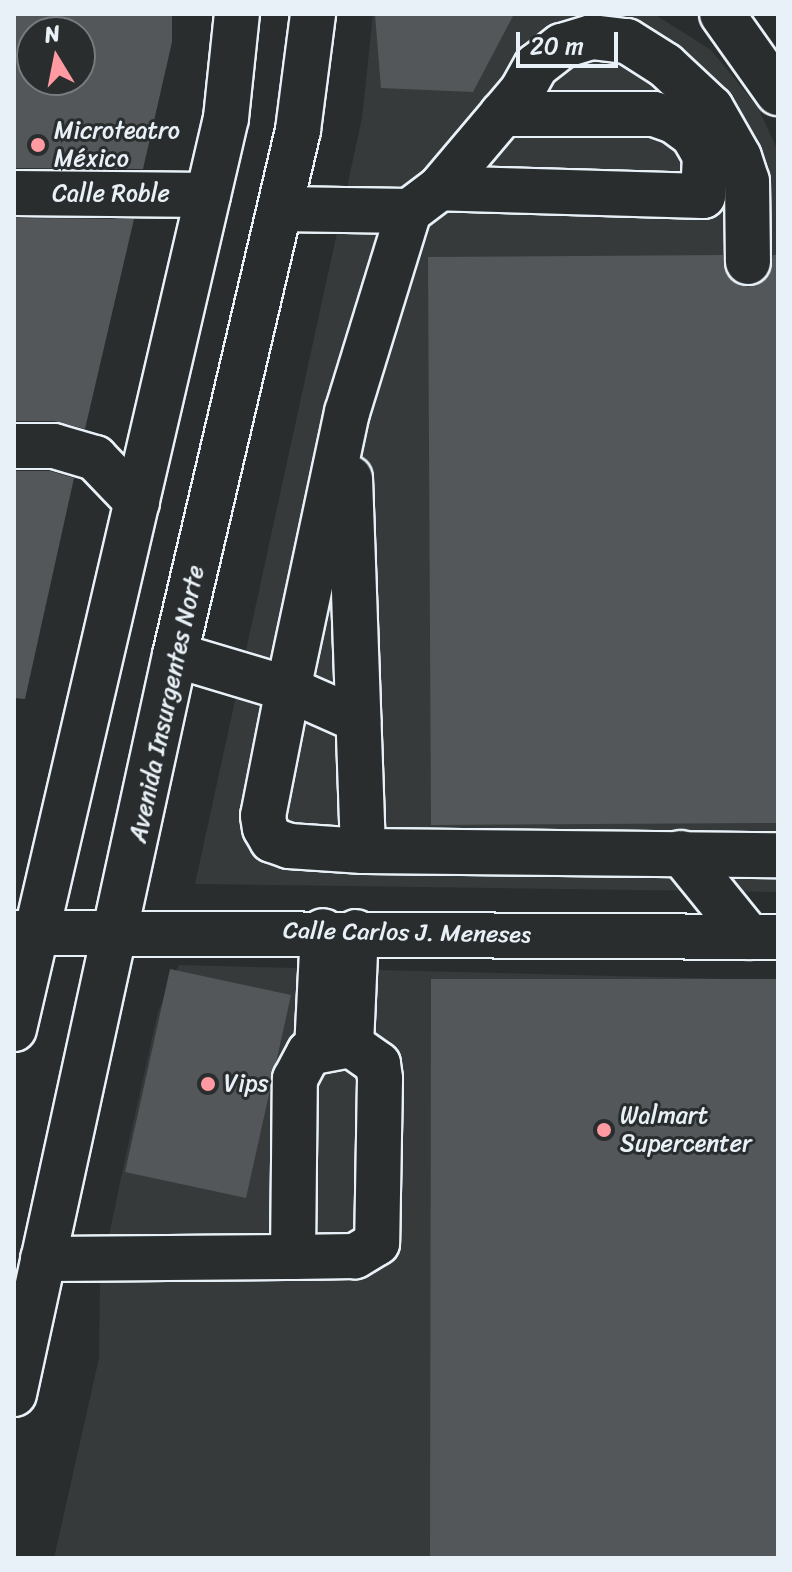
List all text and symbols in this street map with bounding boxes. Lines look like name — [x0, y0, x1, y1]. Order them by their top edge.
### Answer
text: N — [41, 13, 63, 54]
north arrow — [16, 16, 96, 96]
scale bar — [520, 16, 622, 66]
text: 20 m — [530, 25, 584, 67]
place label: Microteatro México — [54, 117, 180, 173]
marker: Microteatro México — [29, 136, 47, 154]
street label: Calle Roble — [52, 180, 170, 208]
street label: Avenida Insurgentes Norte — [123, 562, 211, 846]
street label: Calle Carlos J. Meneses — [284, 916, 530, 950]
place label: Vips — [224, 1070, 269, 1098]
marker: Vips — [199, 1075, 217, 1093]
place label: Walmart Supercenter — [620, 1102, 752, 1158]
marker: Walmart Supercenter — [595, 1121, 613, 1139]

